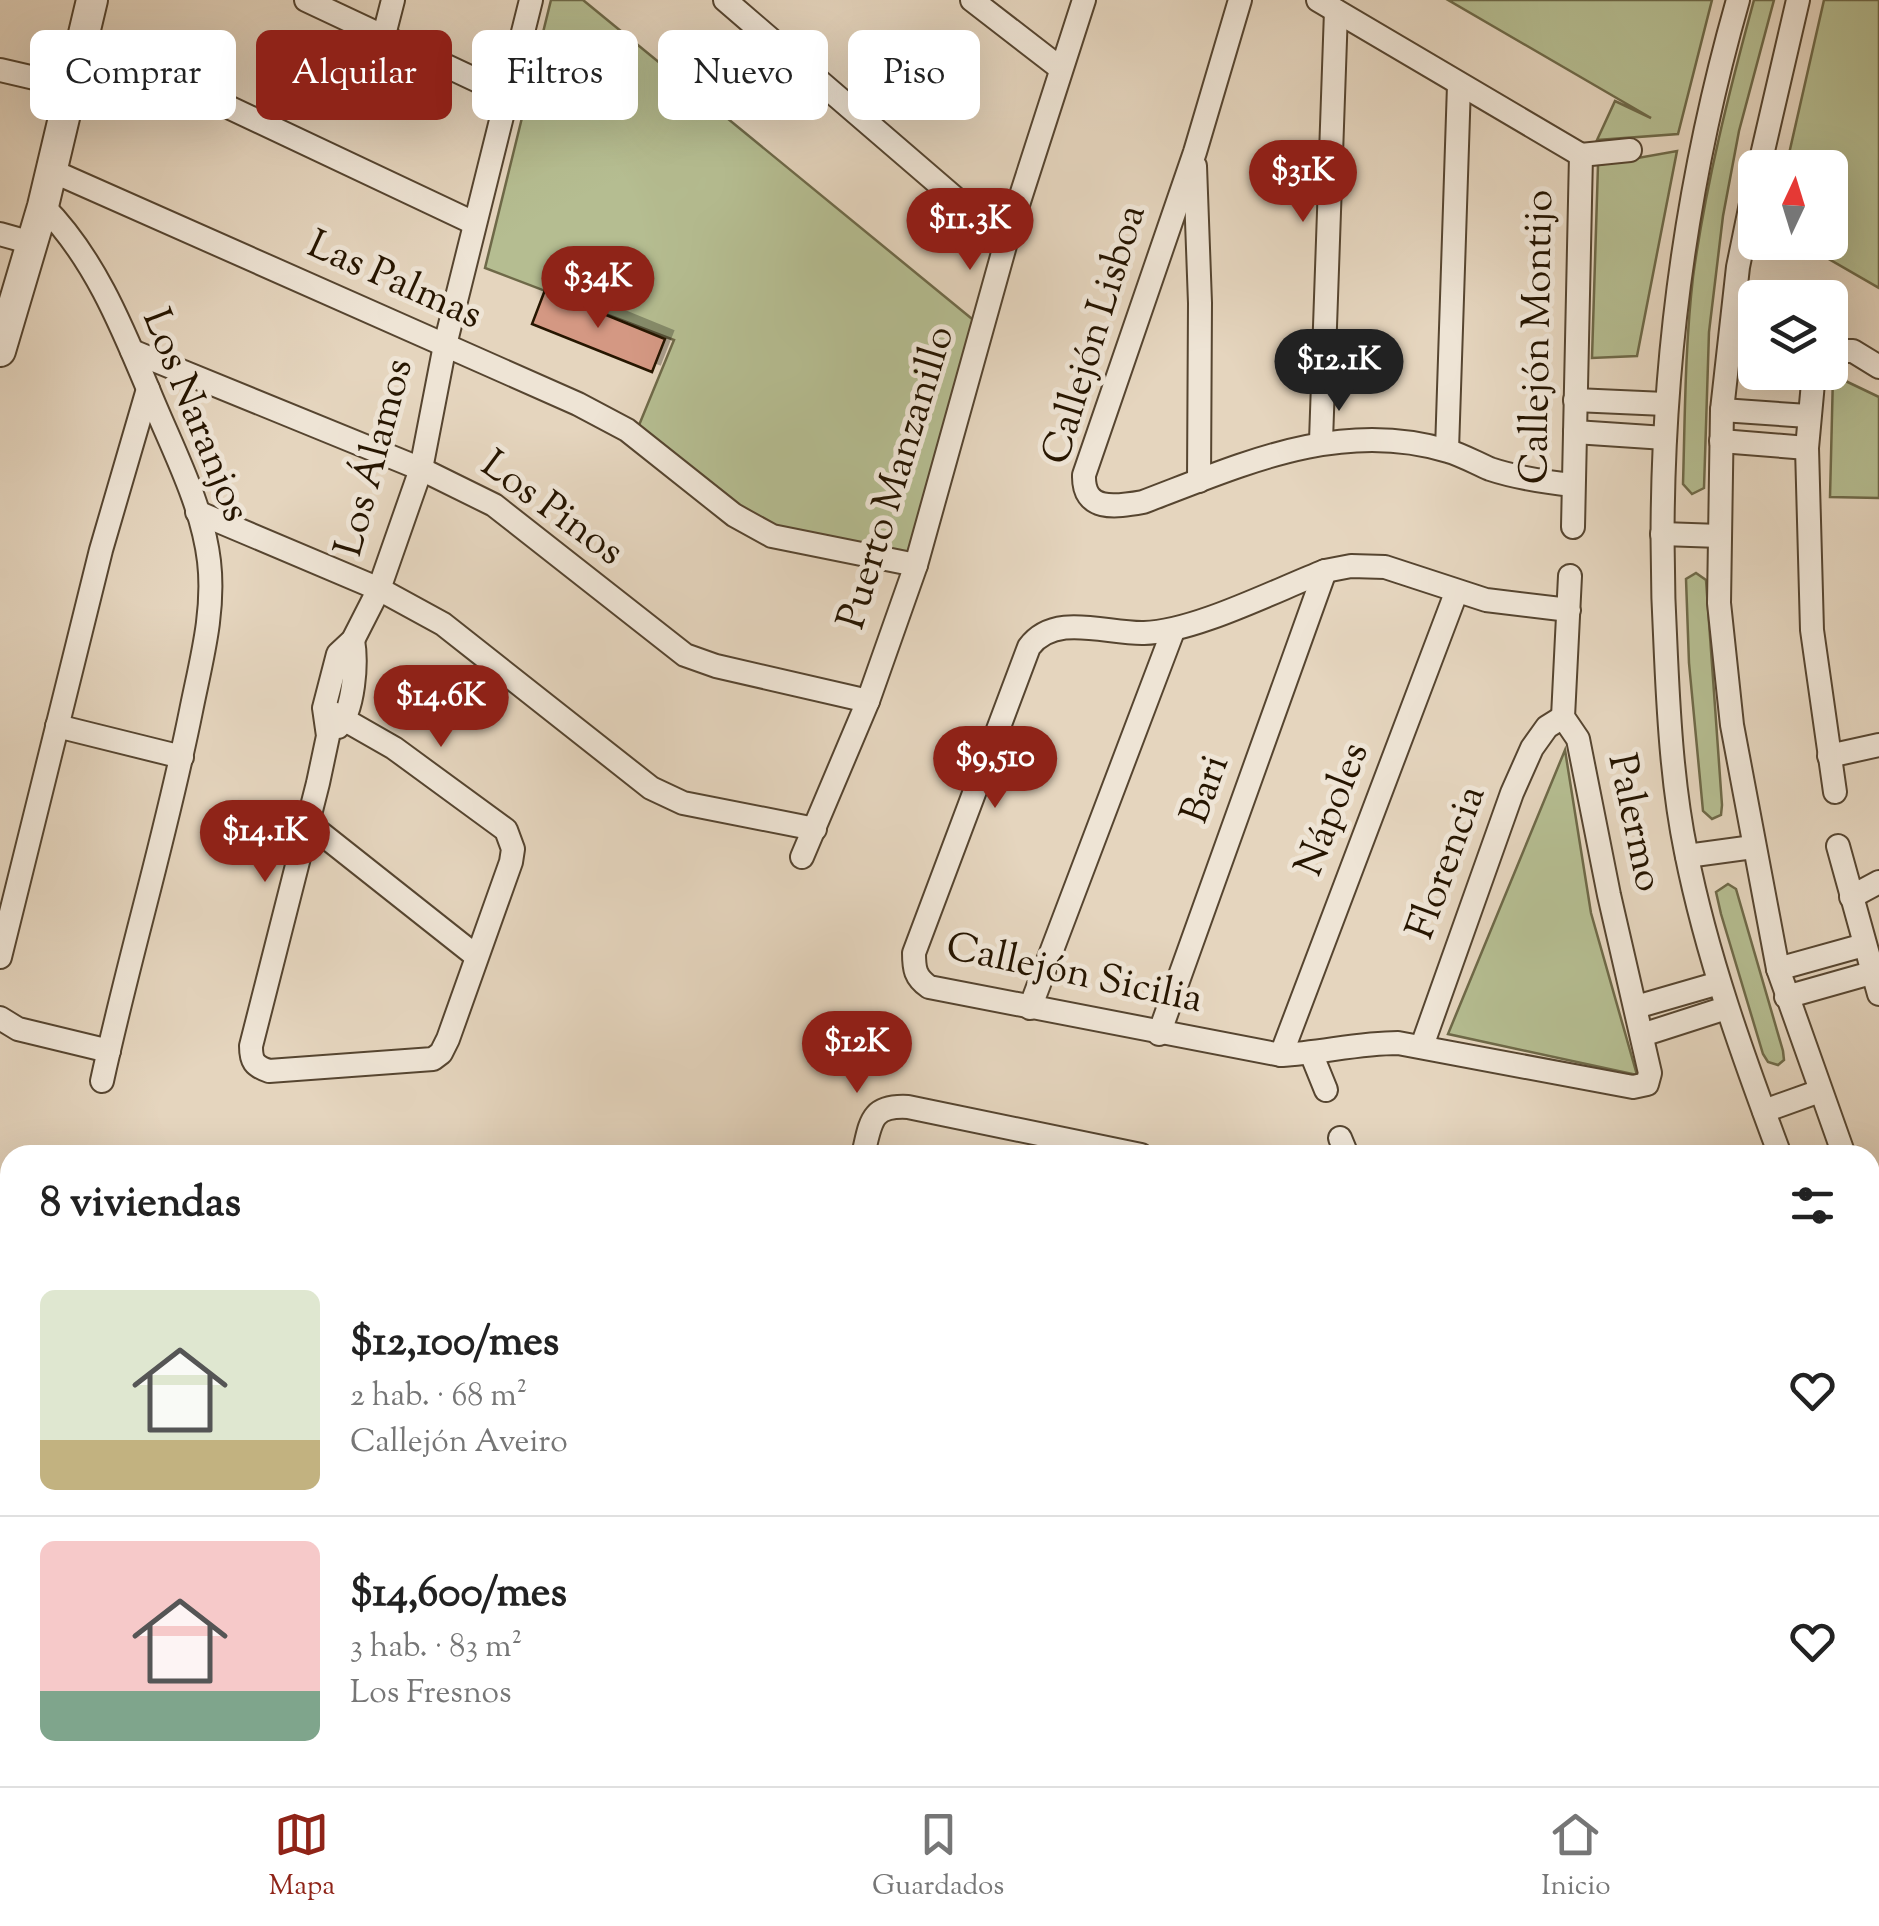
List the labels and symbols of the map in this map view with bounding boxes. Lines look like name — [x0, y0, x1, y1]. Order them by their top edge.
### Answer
pin: $31K — [1244, 140, 1362, 225]
north arrow — [1738, 150, 1848, 260]
pin: $11.3K — [889, 188, 1051, 273]
street label: Callejón Montijo — [1508, 189, 1570, 485]
street label: Callejón Lisboa — [1029, 198, 1163, 472]
street label: Las Palmas — [298, 218, 490, 346]
pin: $34K — [539, 246, 657, 331]
street label: Los Naranjos — [125, 301, 263, 531]
street label: Puerto Manzanillo — [825, 320, 971, 636]
pin: $12.1K — [1258, 329, 1420, 414]
street label: Los Álamos — [322, 353, 430, 563]
street label: Los Pinos — [468, 439, 634, 581]
pin: $14.6K — [360, 665, 522, 750]
pin: $9,510 — [914, 726, 1076, 811]
street label: Nápoles — [1283, 735, 1385, 885]
street label: Bari — [1168, 748, 1246, 832]
street label: Palermo — [1591, 749, 1675, 897]
street label: Florencia — [1394, 778, 1502, 948]
pin: $14.1K — [184, 800, 346, 885]
street label: Callejón Sicilia — [940, 920, 1208, 1030]
pin: $12K — [798, 1011, 916, 1096]

